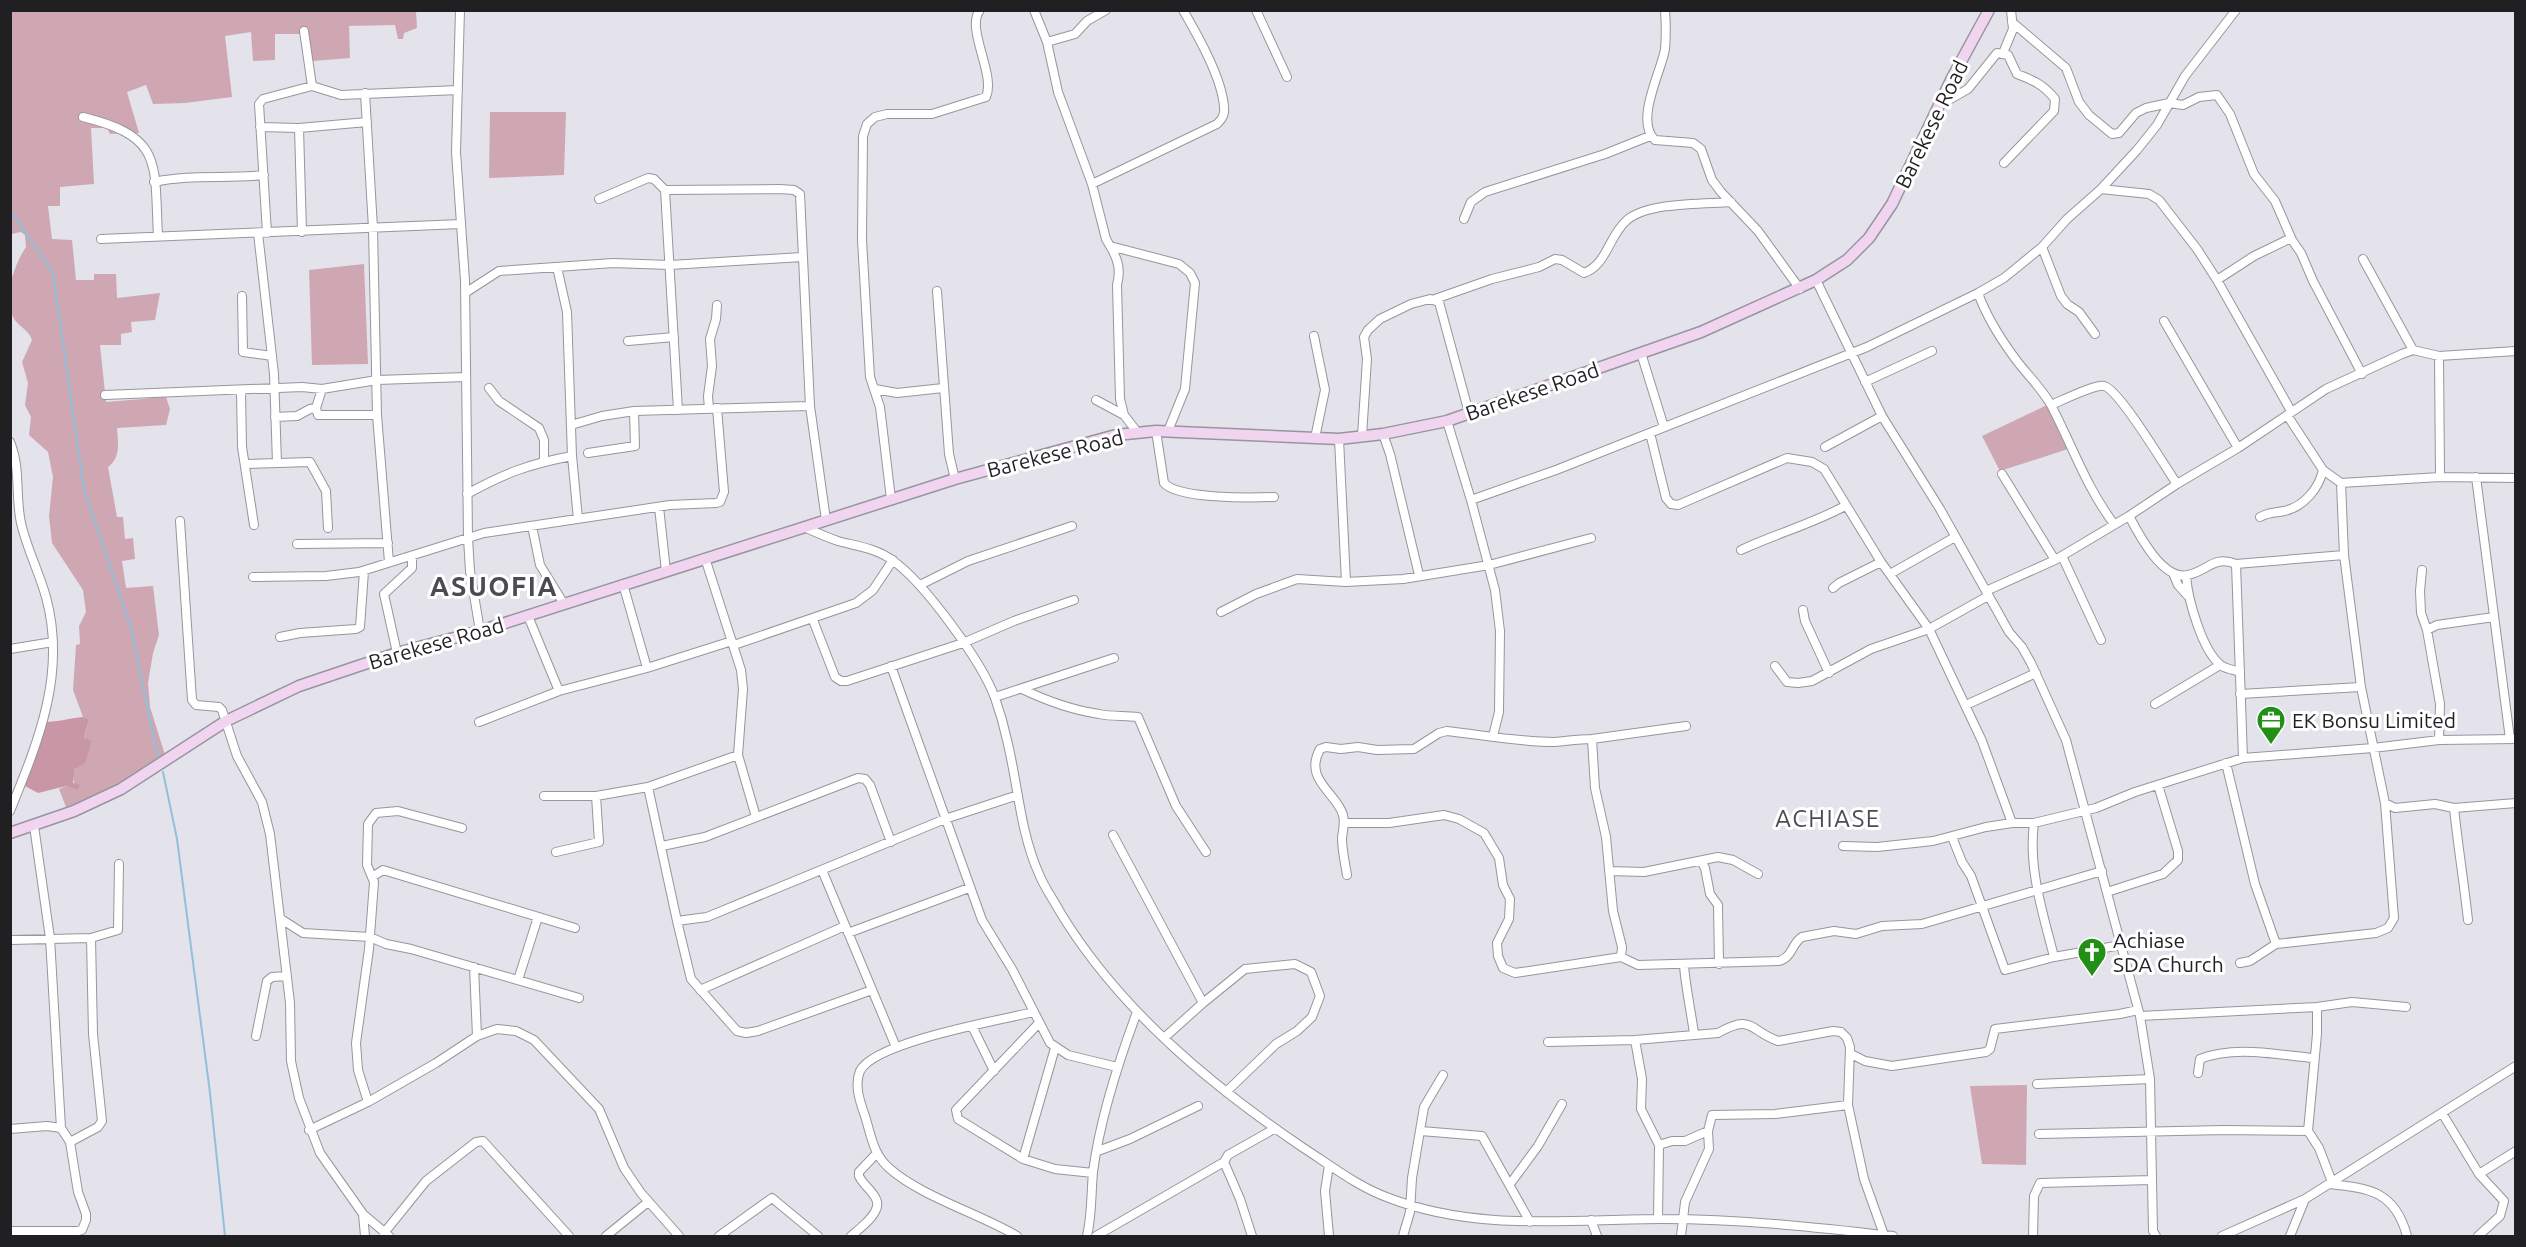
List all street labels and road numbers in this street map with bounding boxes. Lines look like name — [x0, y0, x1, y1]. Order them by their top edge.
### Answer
street label: Barekese Road — [1890, 56, 1972, 192]
street label: Barekese Road — [1462, 357, 1602, 425]
street label: Barekese Road — [984, 424, 1126, 482]
street label: Barekese Road — [366, 612, 506, 674]

